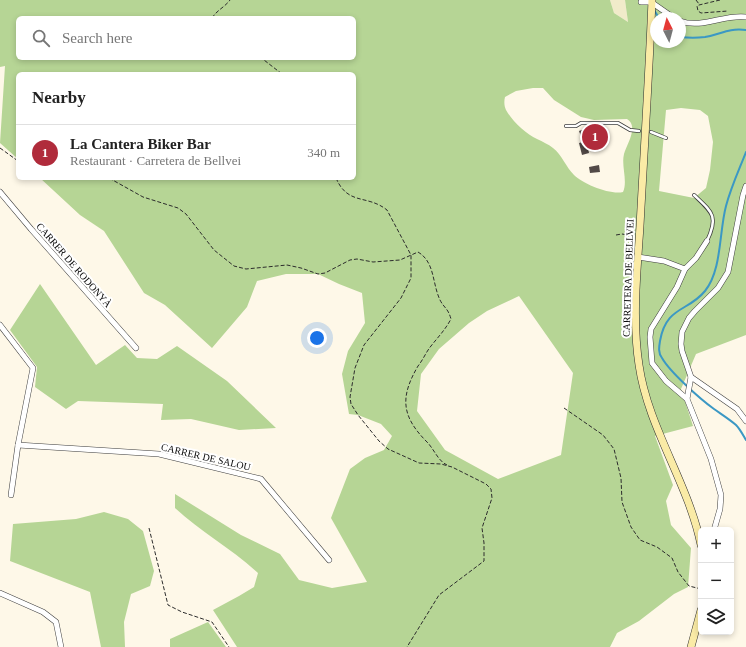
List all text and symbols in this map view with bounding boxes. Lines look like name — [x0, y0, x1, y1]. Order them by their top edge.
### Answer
north arrow — [650, 12, 686, 48]
search box — [16, 16, 356, 60]
icon: search — [30, 27, 52, 49]
text: Search here — [62, 30, 132, 46]
text: Nearby — [32, 88, 86, 107]
pin: 1 — [582, 122, 608, 152]
text: La Cantera Biker Bar — [70, 136, 211, 152]
text: 1 — [42, 145, 48, 160]
text: 340 m — [307, 145, 340, 160]
text: Restaurant · Carretera de Bellvei — [70, 153, 241, 168]
street label: CARRETERA DE BELLVEI — [620, 219, 636, 337]
street label: CARRER DE RODONYÀ — [34, 221, 114, 310]
your location — [307, 328, 327, 348]
street label: CARRER DE SALOU — [160, 441, 253, 473]
map controls — [698, 527, 734, 635]
button: + — [698, 527, 734, 563]
button: − — [698, 563, 734, 599]
button: layers — [698, 599, 734, 635]

